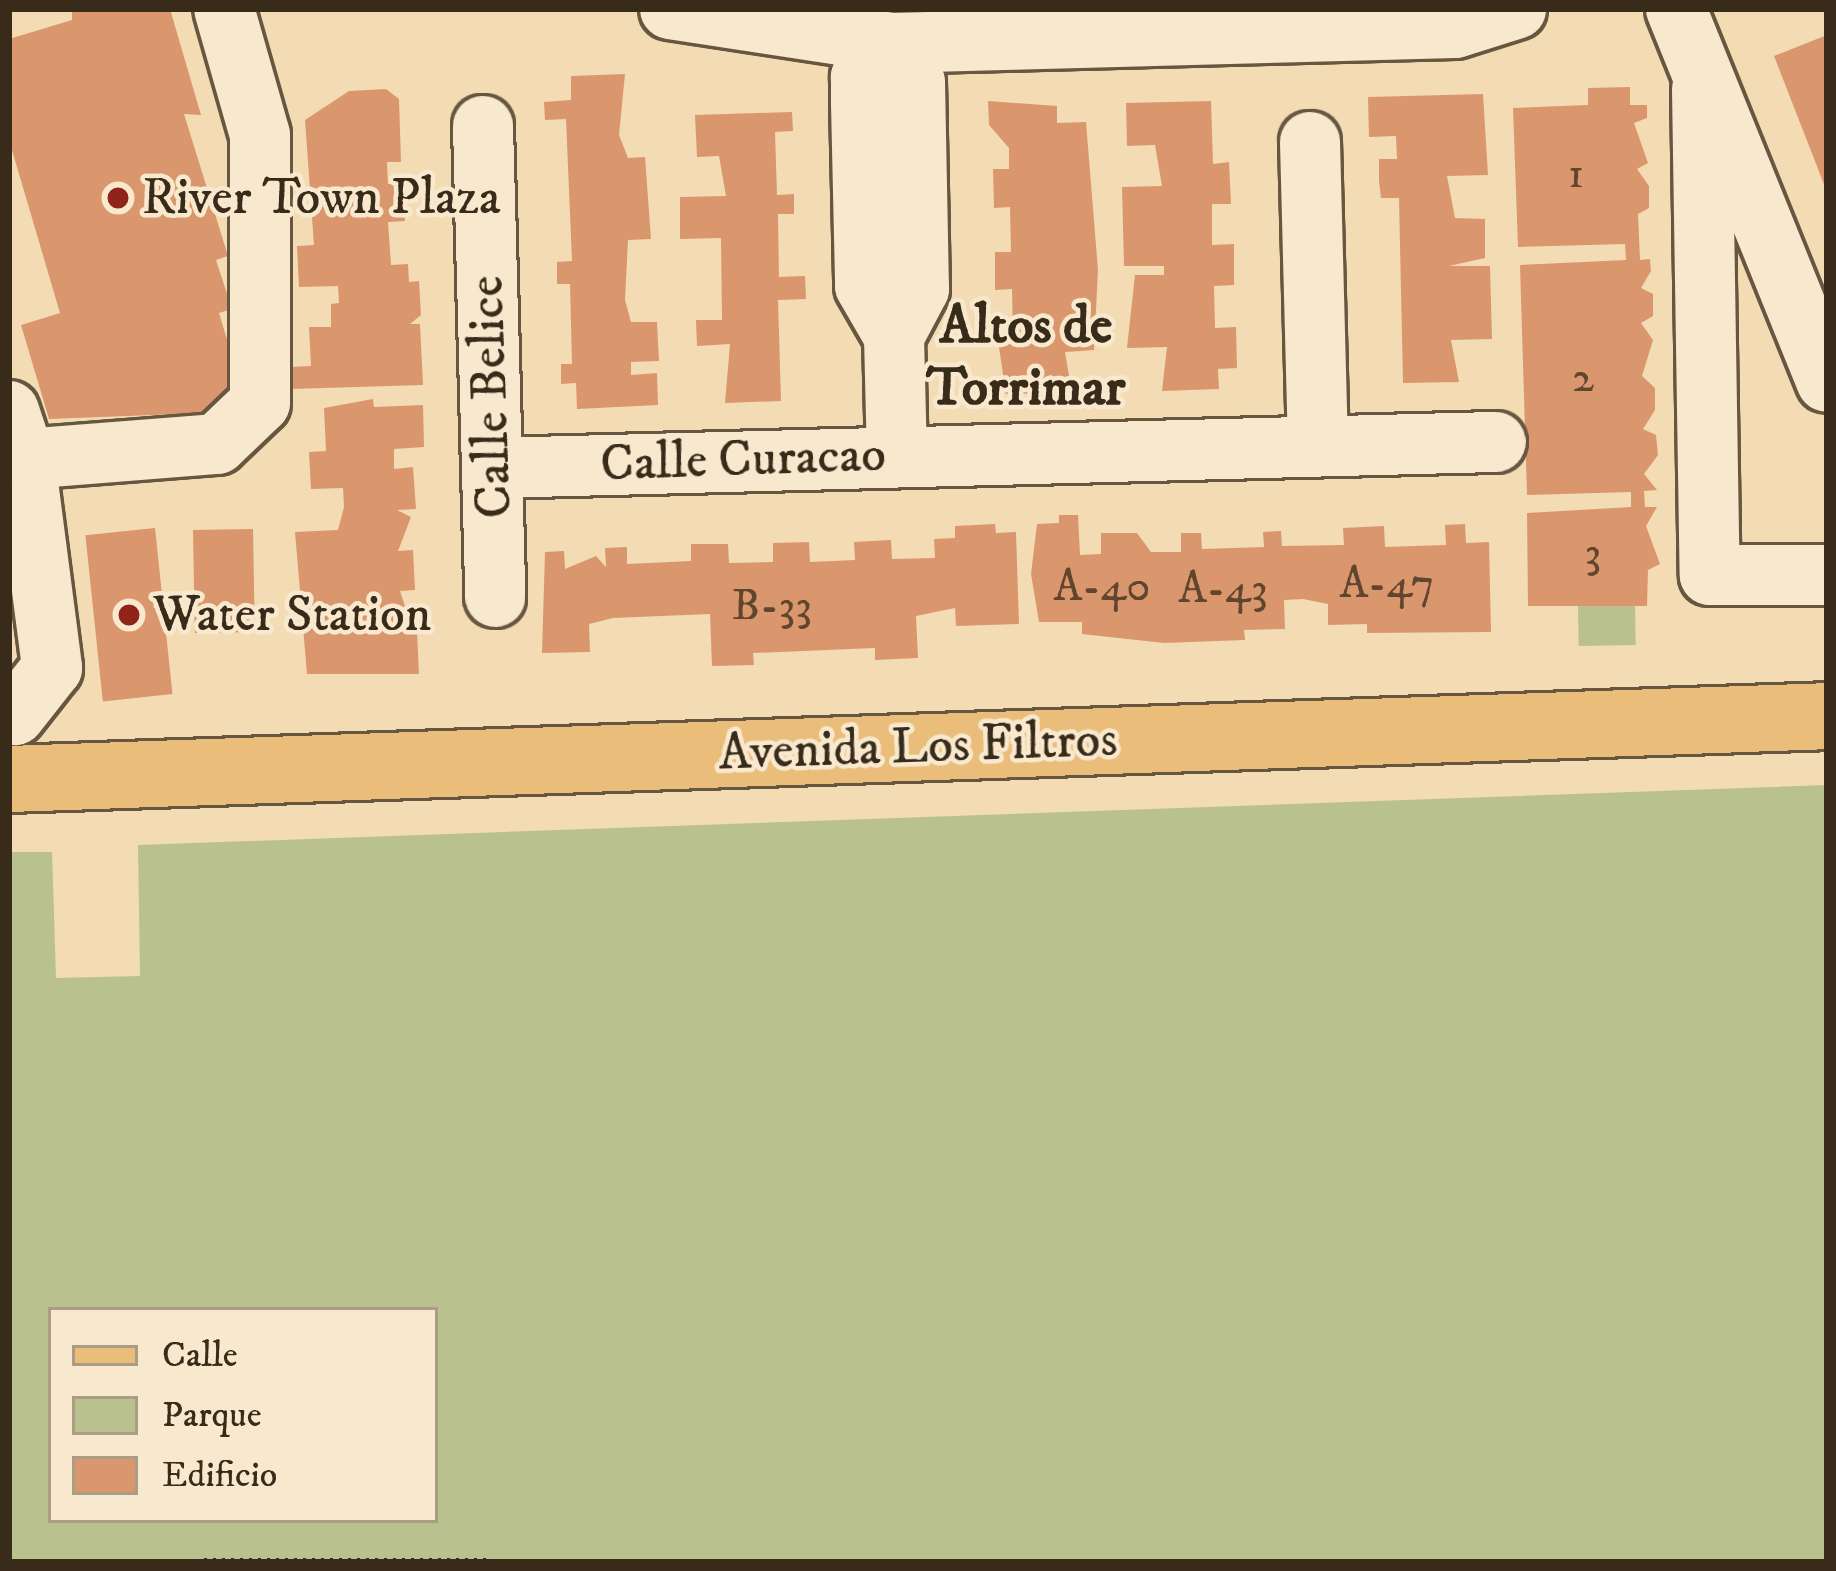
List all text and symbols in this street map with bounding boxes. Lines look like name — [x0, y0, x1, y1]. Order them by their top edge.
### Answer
house number: 1 — [1568, 148, 1584, 202]
place label: River Town Plaza — [142, 167, 501, 229]
marker: River Town Plaza — [105, 185, 131, 211]
street label: Calle Belice — [456, 274, 526, 520]
district label: Altos de Torrimar — [927, 295, 1125, 422]
house number: 2 — [1572, 352, 1594, 406]
street label: Calle Curacao — [599, 424, 887, 496]
house number: 3 — [1585, 527, 1601, 581]
house number: A-47 — [1339, 558, 1435, 612]
house number: A-40 — [1053, 561, 1151, 615]
house number: A-43 — [1178, 563, 1268, 617]
house number: B-33 — [732, 580, 812, 634]
place label: Water Station — [153, 584, 431, 646]
marker: Water Station — [116, 602, 142, 628]
street label: Avenida Los Filtros — [718, 709, 1118, 785]
legend — [48, 1307, 438, 1523]
text: Calle — [162, 1333, 238, 1378]
text: Parque — [162, 1393, 262, 1438]
text: Edificio — [162, 1453, 277, 1498]

